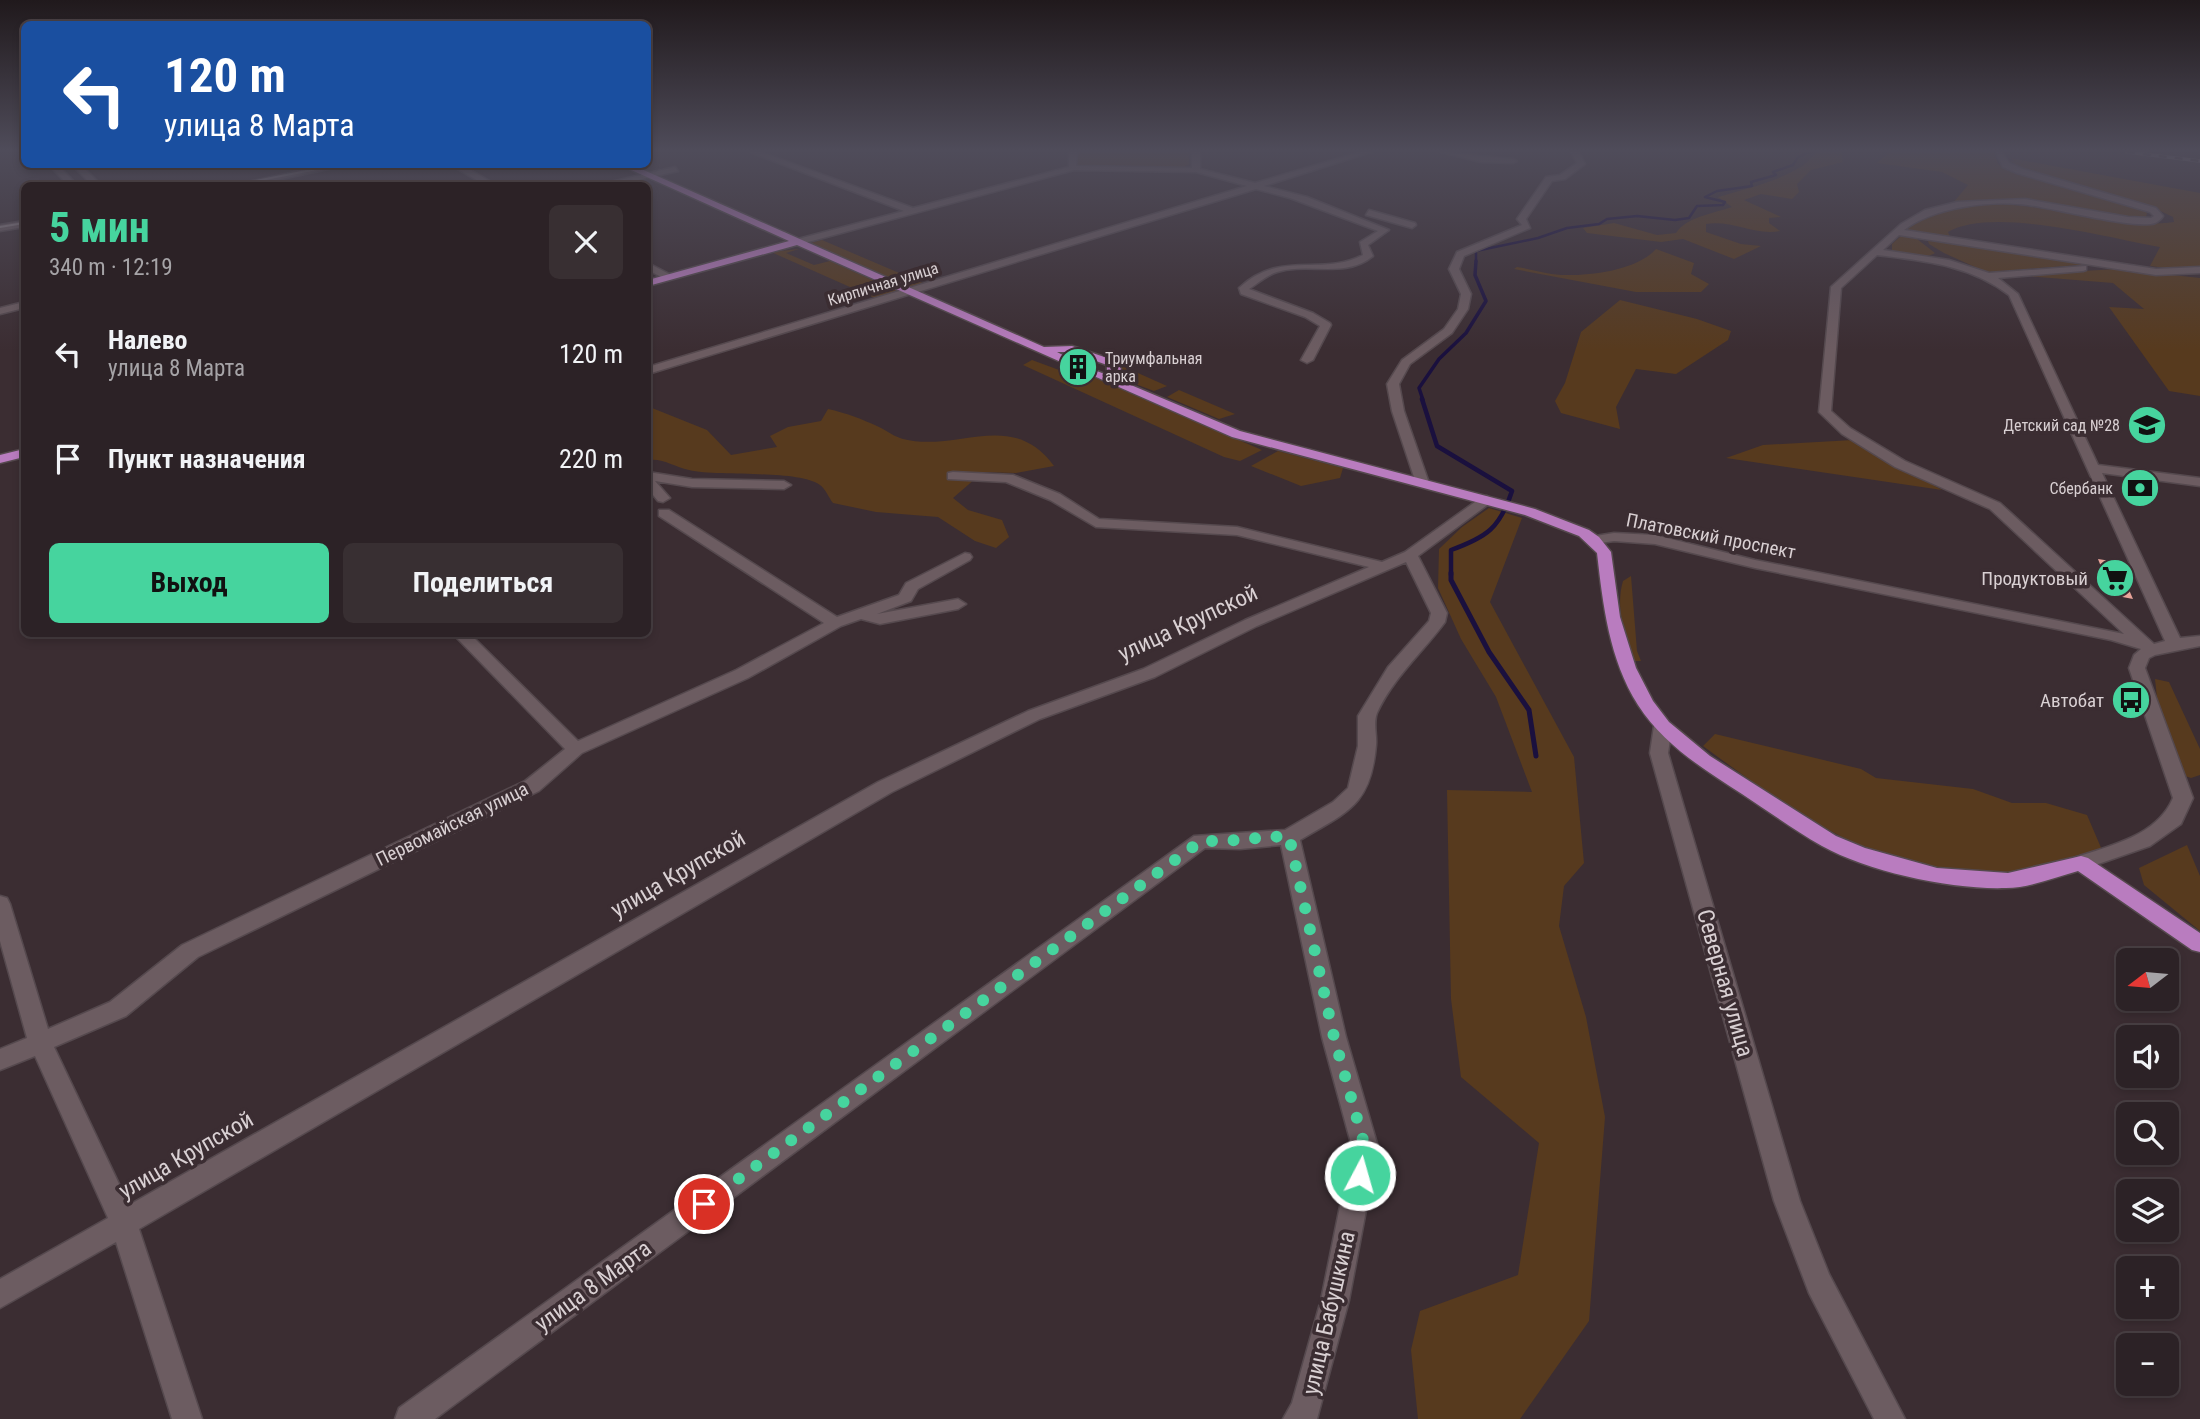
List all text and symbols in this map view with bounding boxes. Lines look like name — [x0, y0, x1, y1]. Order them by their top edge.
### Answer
text: 120 m — [164, 47, 286, 104]
icon: left — [49, 49, 140, 140]
text: улица 8 Марта — [164, 106, 355, 144]
text: 5 мин — [49, 203, 150, 252]
button: close — [549, 205, 623, 279]
text: 340 m · 12:19 — [49, 254, 173, 281]
street label: Кирпичная улица — [825, 258, 941, 310]
text: Налево — [108, 325, 188, 355]
icon: left — [49, 335, 87, 373]
text: 120 m — [559, 339, 623, 369]
building icon: Триумфальная арка — [1057, 346, 1099, 388]
place label: Триумфальная арка — [1105, 349, 1203, 386]
text: улица 8 Марта — [108, 355, 245, 382]
school or university icon: Детский сад №28 — [2126, 404, 2168, 446]
place label: Детский сад №28 — [2004, 416, 2120, 435]
icon: arrive — [49, 440, 87, 478]
text: Пункт назначения — [108, 444, 306, 474]
text: 220 m — [559, 444, 623, 474]
bank icon: Сбербанк — [2119, 467, 2161, 509]
place label: Сбербанк — [2050, 479, 2113, 498]
street label: Платовский проспект — [1624, 508, 1798, 564]
button: Выход — [49, 543, 329, 623]
button: Поделиться — [343, 543, 623, 623]
supermarket icon: Продуктовый — [2094, 557, 2136, 599]
place label: Продуктовый — [1981, 567, 2088, 590]
street label: улица Крупской — [1114, 579, 1262, 667]
bus stop icon: Автобат — [2110, 679, 2152, 721]
place label: Автобат — [2040, 689, 2104, 712]
street label: Первомайская улица — [372, 777, 532, 871]
street label: улица Крупской — [606, 825, 750, 923]
street label: Северная улица — [1691, 906, 1759, 1060]
north arrow — [2116, 948, 2179, 1012]
map controls — [2116, 948, 2179, 1396]
button: sound — [2116, 1025, 2179, 1088]
button: search — [2116, 1102, 2179, 1165]
street label: улица Крупской — [114, 1106, 258, 1204]
position arrow — [1323, 1138, 1397, 1212]
pin — [674, 1174, 734, 1234]
button: layers — [2116, 1179, 2179, 1242]
icon: arrive — [685, 1185, 723, 1223]
street label: улица Бабушкина — [1297, 1229, 1361, 1397]
street label: улица 8 Марта — [530, 1235, 656, 1337]
button: + — [2116, 1256, 2179, 1319]
button: − — [2116, 1333, 2179, 1396]

